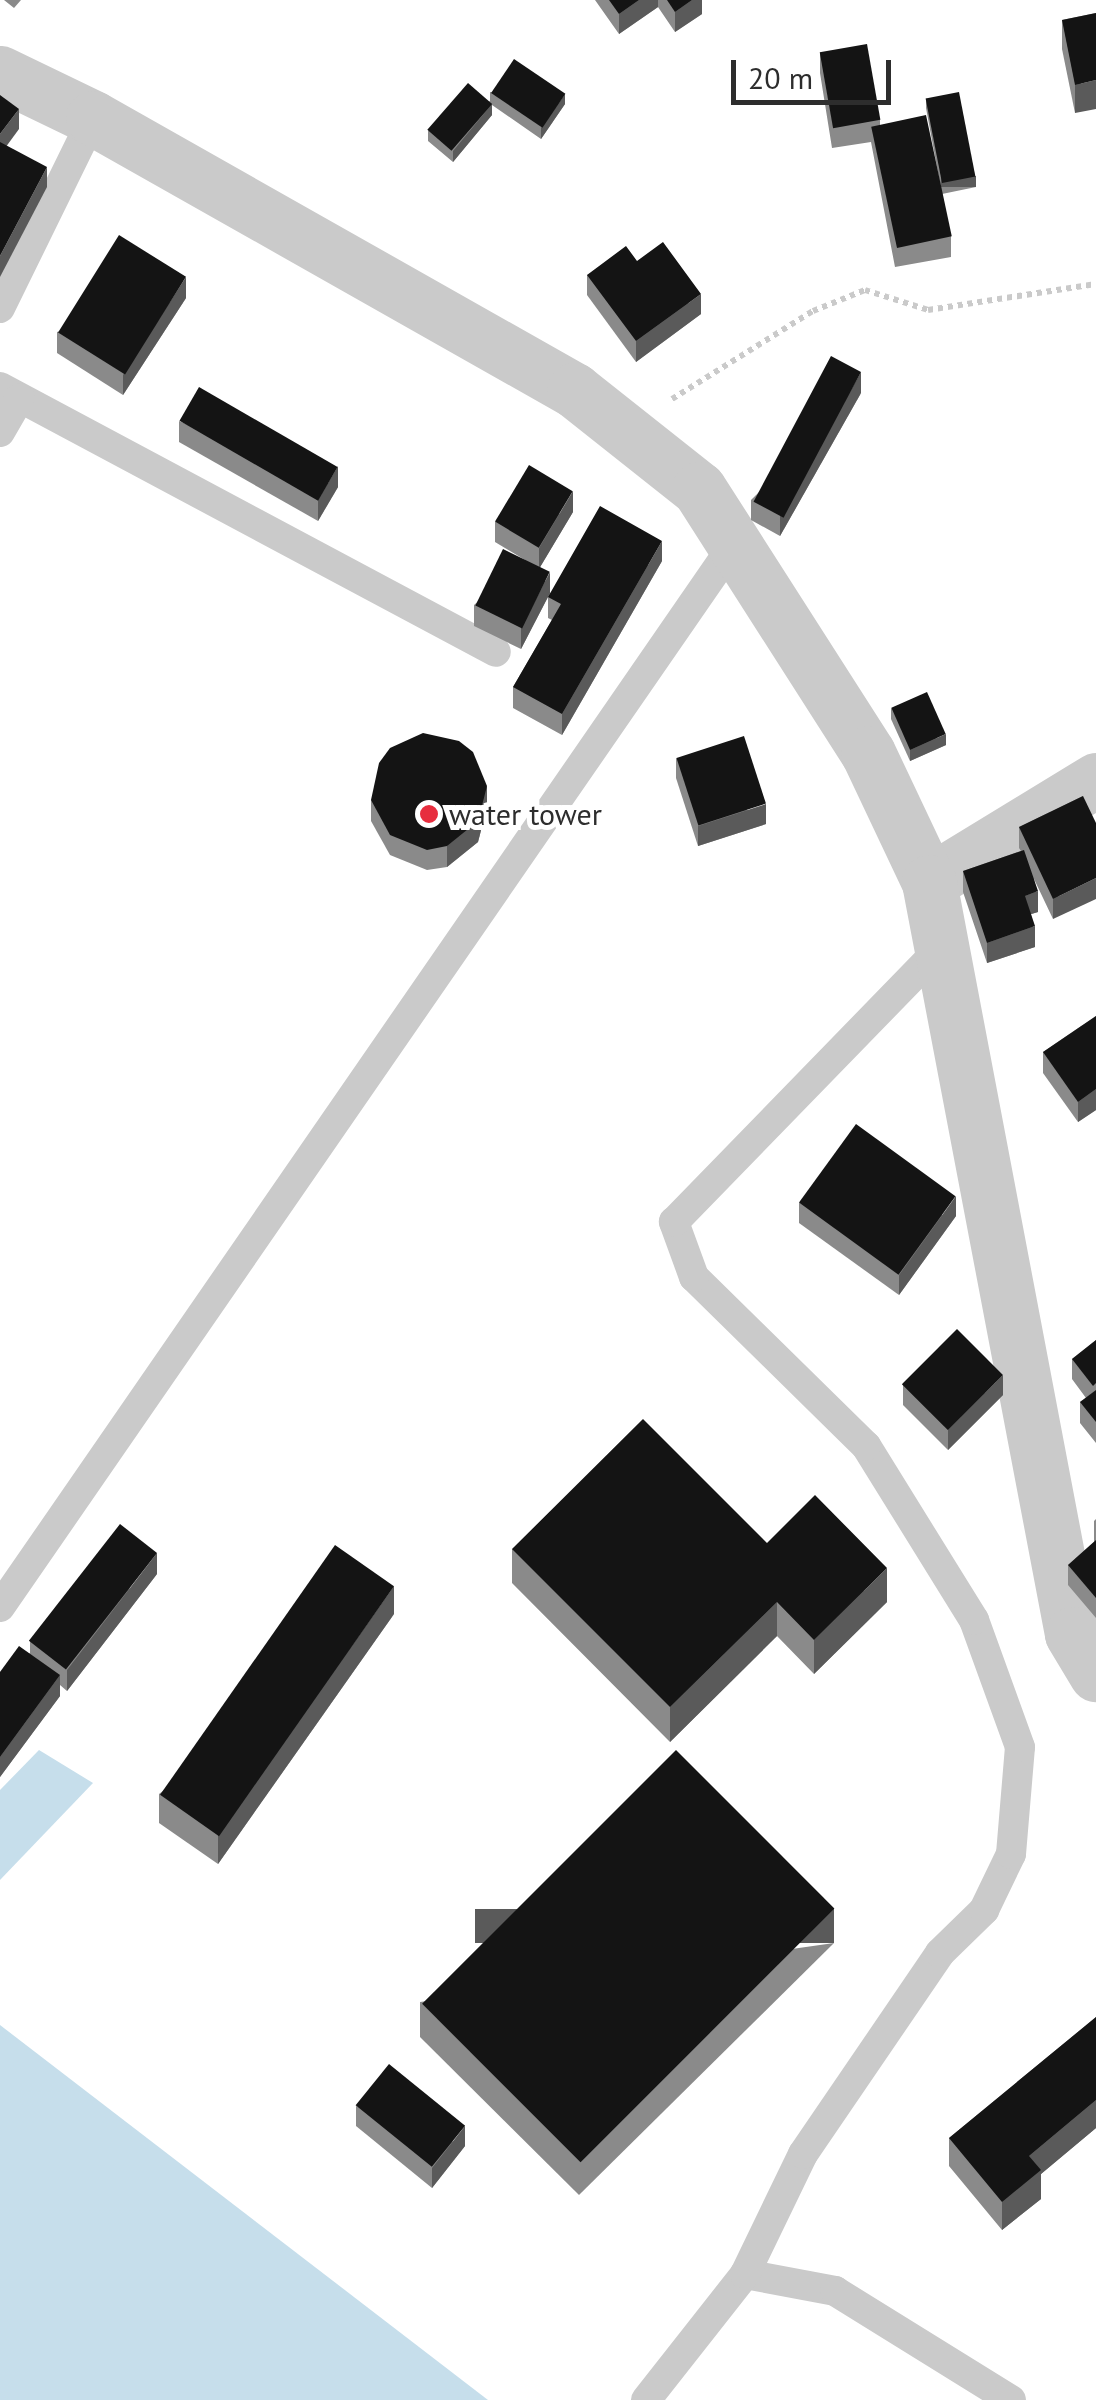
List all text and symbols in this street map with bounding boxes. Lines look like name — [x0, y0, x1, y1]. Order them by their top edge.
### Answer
scale bar — [736, 40, 896, 102]
text: 20 m — [748, 58, 813, 97]
place label: water tower — [449, 796, 602, 832]
marker: water tower — [418, 803, 440, 825]

